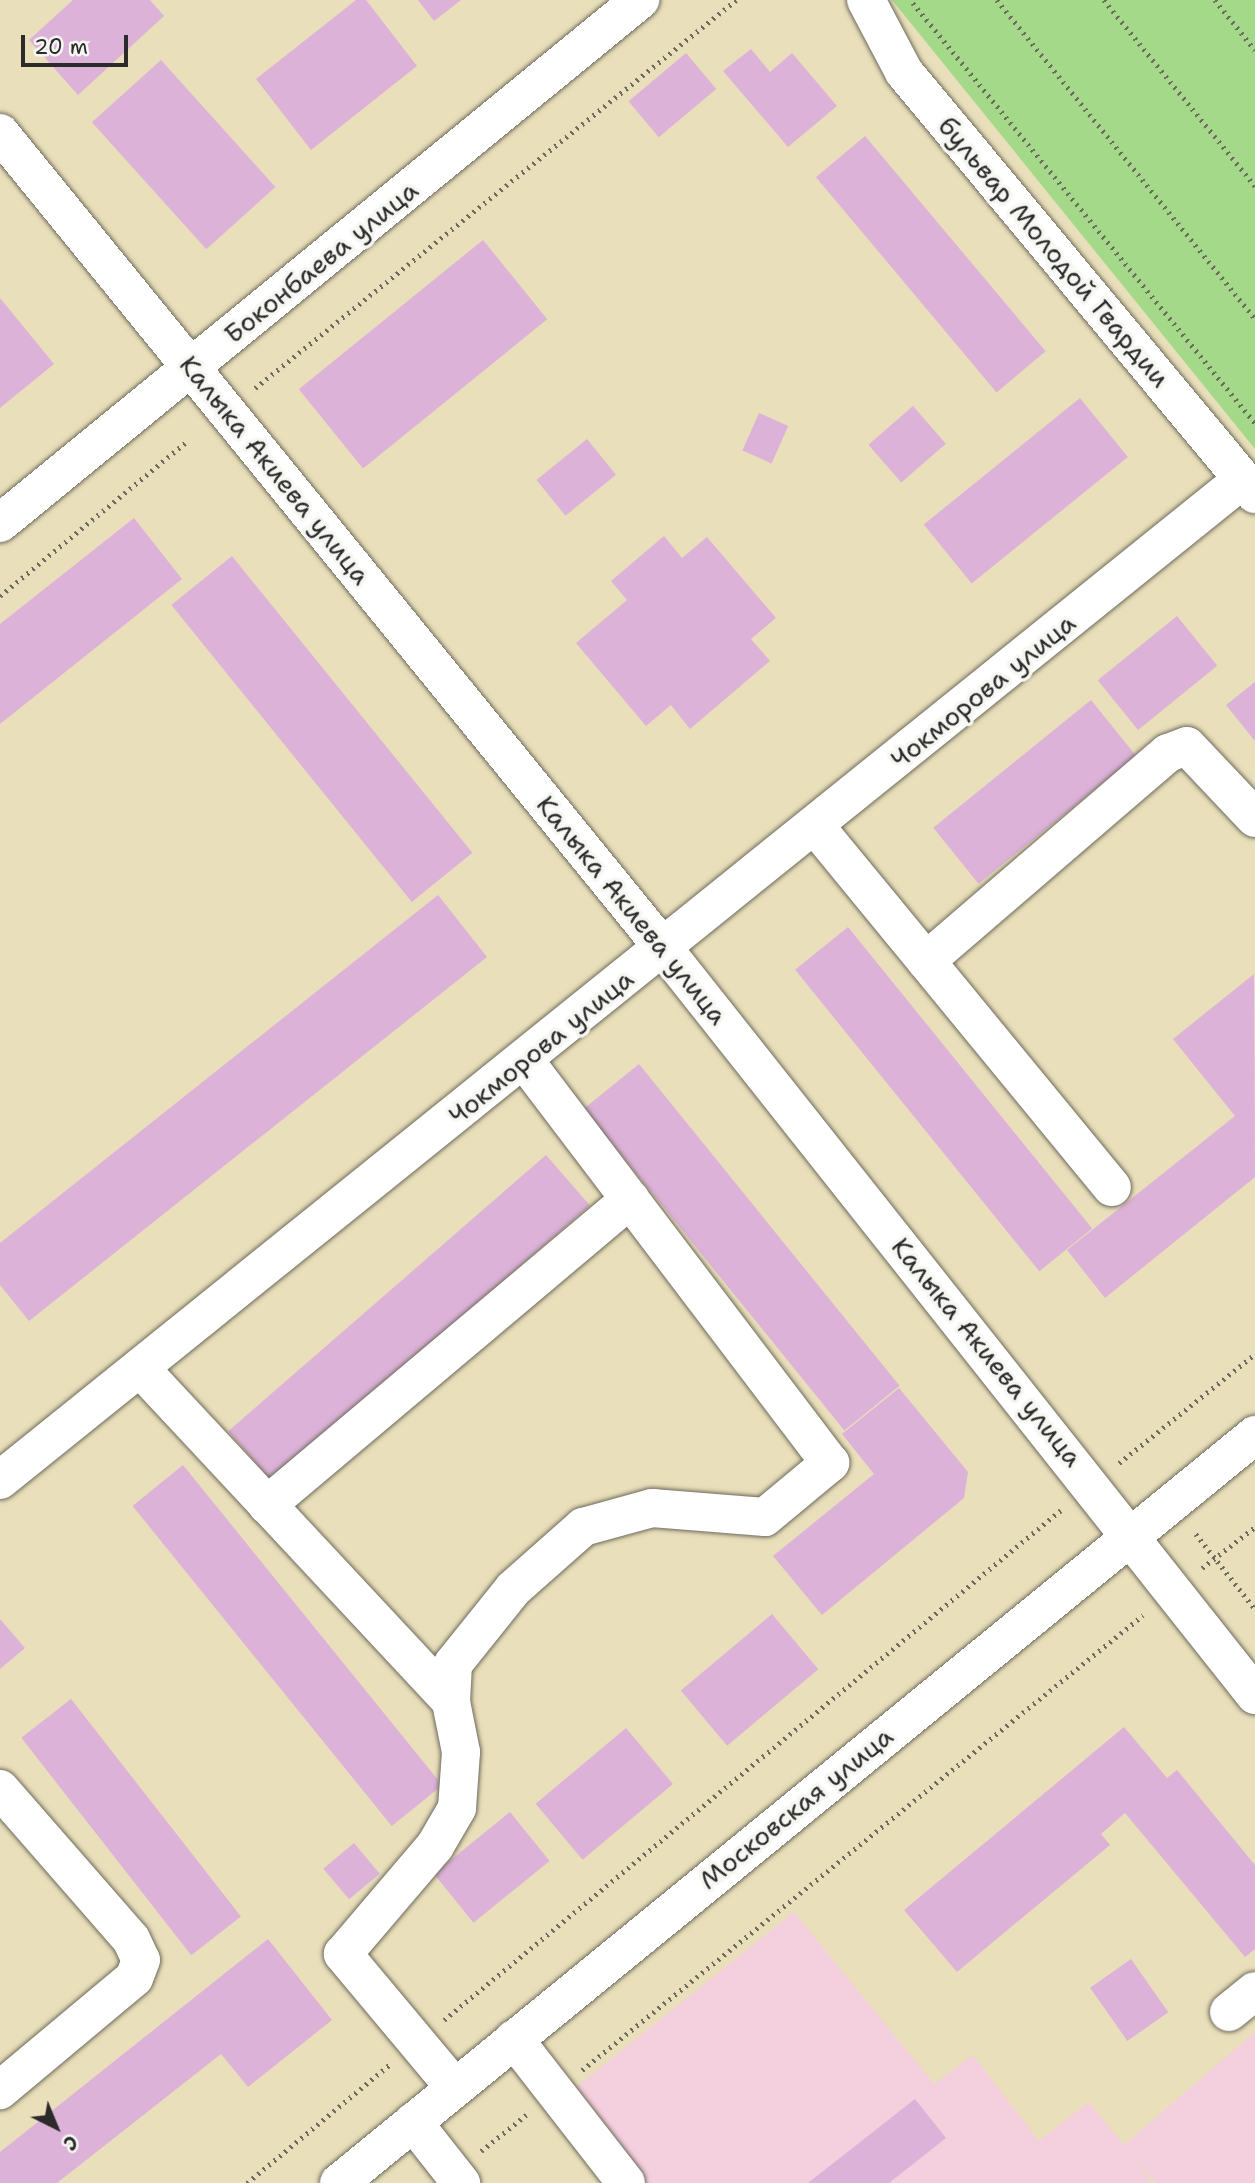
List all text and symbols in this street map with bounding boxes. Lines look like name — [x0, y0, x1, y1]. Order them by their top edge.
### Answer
scale bar — [24, 21, 131, 65]
text: 20 m — [34, 33, 88, 61]
street label: бульвар Молодой Гвардии — [932, 110, 1176, 394]
street label: Боконбаева улица — [218, 174, 424, 350]
street label: Калыка Акиева улица — [173, 349, 377, 591]
street label: Чокморова улица — [884, 607, 1082, 775]
street label: Калыка Акиева улица — [530, 789, 734, 1031]
street label: Чокморова улица — [442, 963, 640, 1131]
street label: Калыка Акиева улица — [885, 1231, 1089, 1473]
street label: Московская улица — [693, 1720, 899, 1896]
north arrow — [21, 2092, 91, 2162]
text: С — [58, 2130, 83, 2156]

